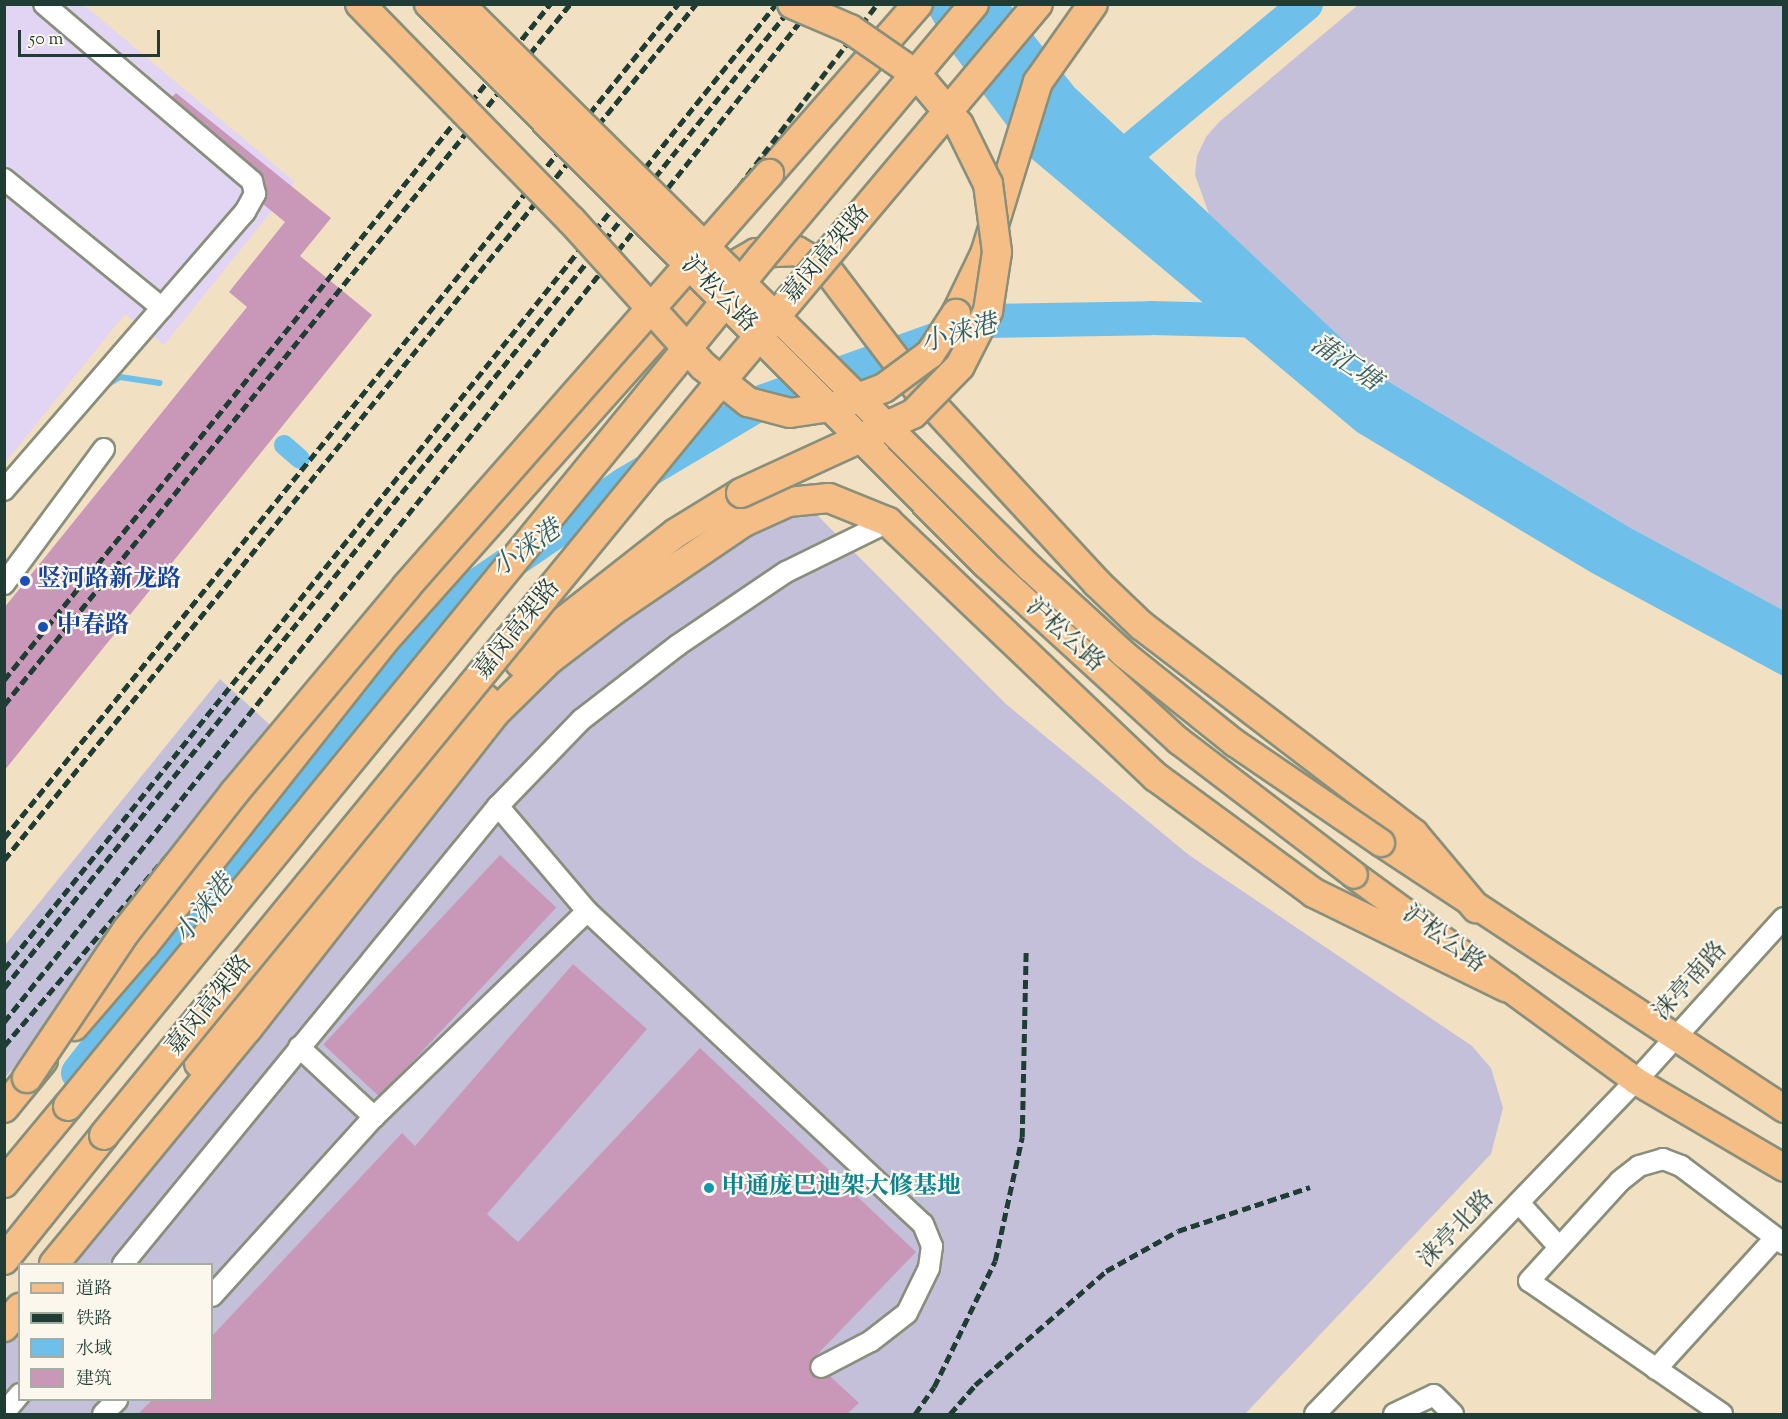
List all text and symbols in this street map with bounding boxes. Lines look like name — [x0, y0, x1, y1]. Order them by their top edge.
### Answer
scale bar — [21, 18, 164, 56]
text: 50 m — [29, 27, 63, 53]
street label: 嘉闵高架路 — [777, 200, 877, 310]
street label: 沪松公路 — [674, 251, 762, 339]
water label: 小涞港 — [917, 309, 1001, 361]
water label: 蒲汇塘 — [1304, 329, 1386, 399]
water label: 小涞港 — [486, 515, 568, 585]
place label: 竖河路新龙路 — [37, 567, 181, 595]
marker: 竖河路新龙路 — [18, 574, 32, 588]
street label: 嘉闵高架路 — [469, 574, 567, 686]
street label: 沪松公路 — [1019, 593, 1109, 679]
place label: 中春路 — [57, 613, 129, 641]
marker: 中春路 — [34, 618, 52, 636]
water label: 小涞港 — [169, 870, 241, 950]
street label: 沪松公路 — [1396, 900, 1490, 980]
street label: 涞亭南路 — [1648, 937, 1734, 1027]
street label: 嘉闵高架路 — [161, 950, 259, 1062]
place label: 申通庞巴迪架大修基地 — [721, 1174, 961, 1202]
marker: 申通庞巴迪架大修基地 — [702, 1181, 716, 1195]
street label: 涞亭北路 — [1413, 1185, 1501, 1275]
legend — [18, 1263, 213, 1401]
text: 道路 — [76, 1277, 112, 1303]
text: 铁路 — [76, 1307, 112, 1333]
text: 水域 — [76, 1337, 112, 1363]
text: 建筑 — [76, 1367, 112, 1393]

